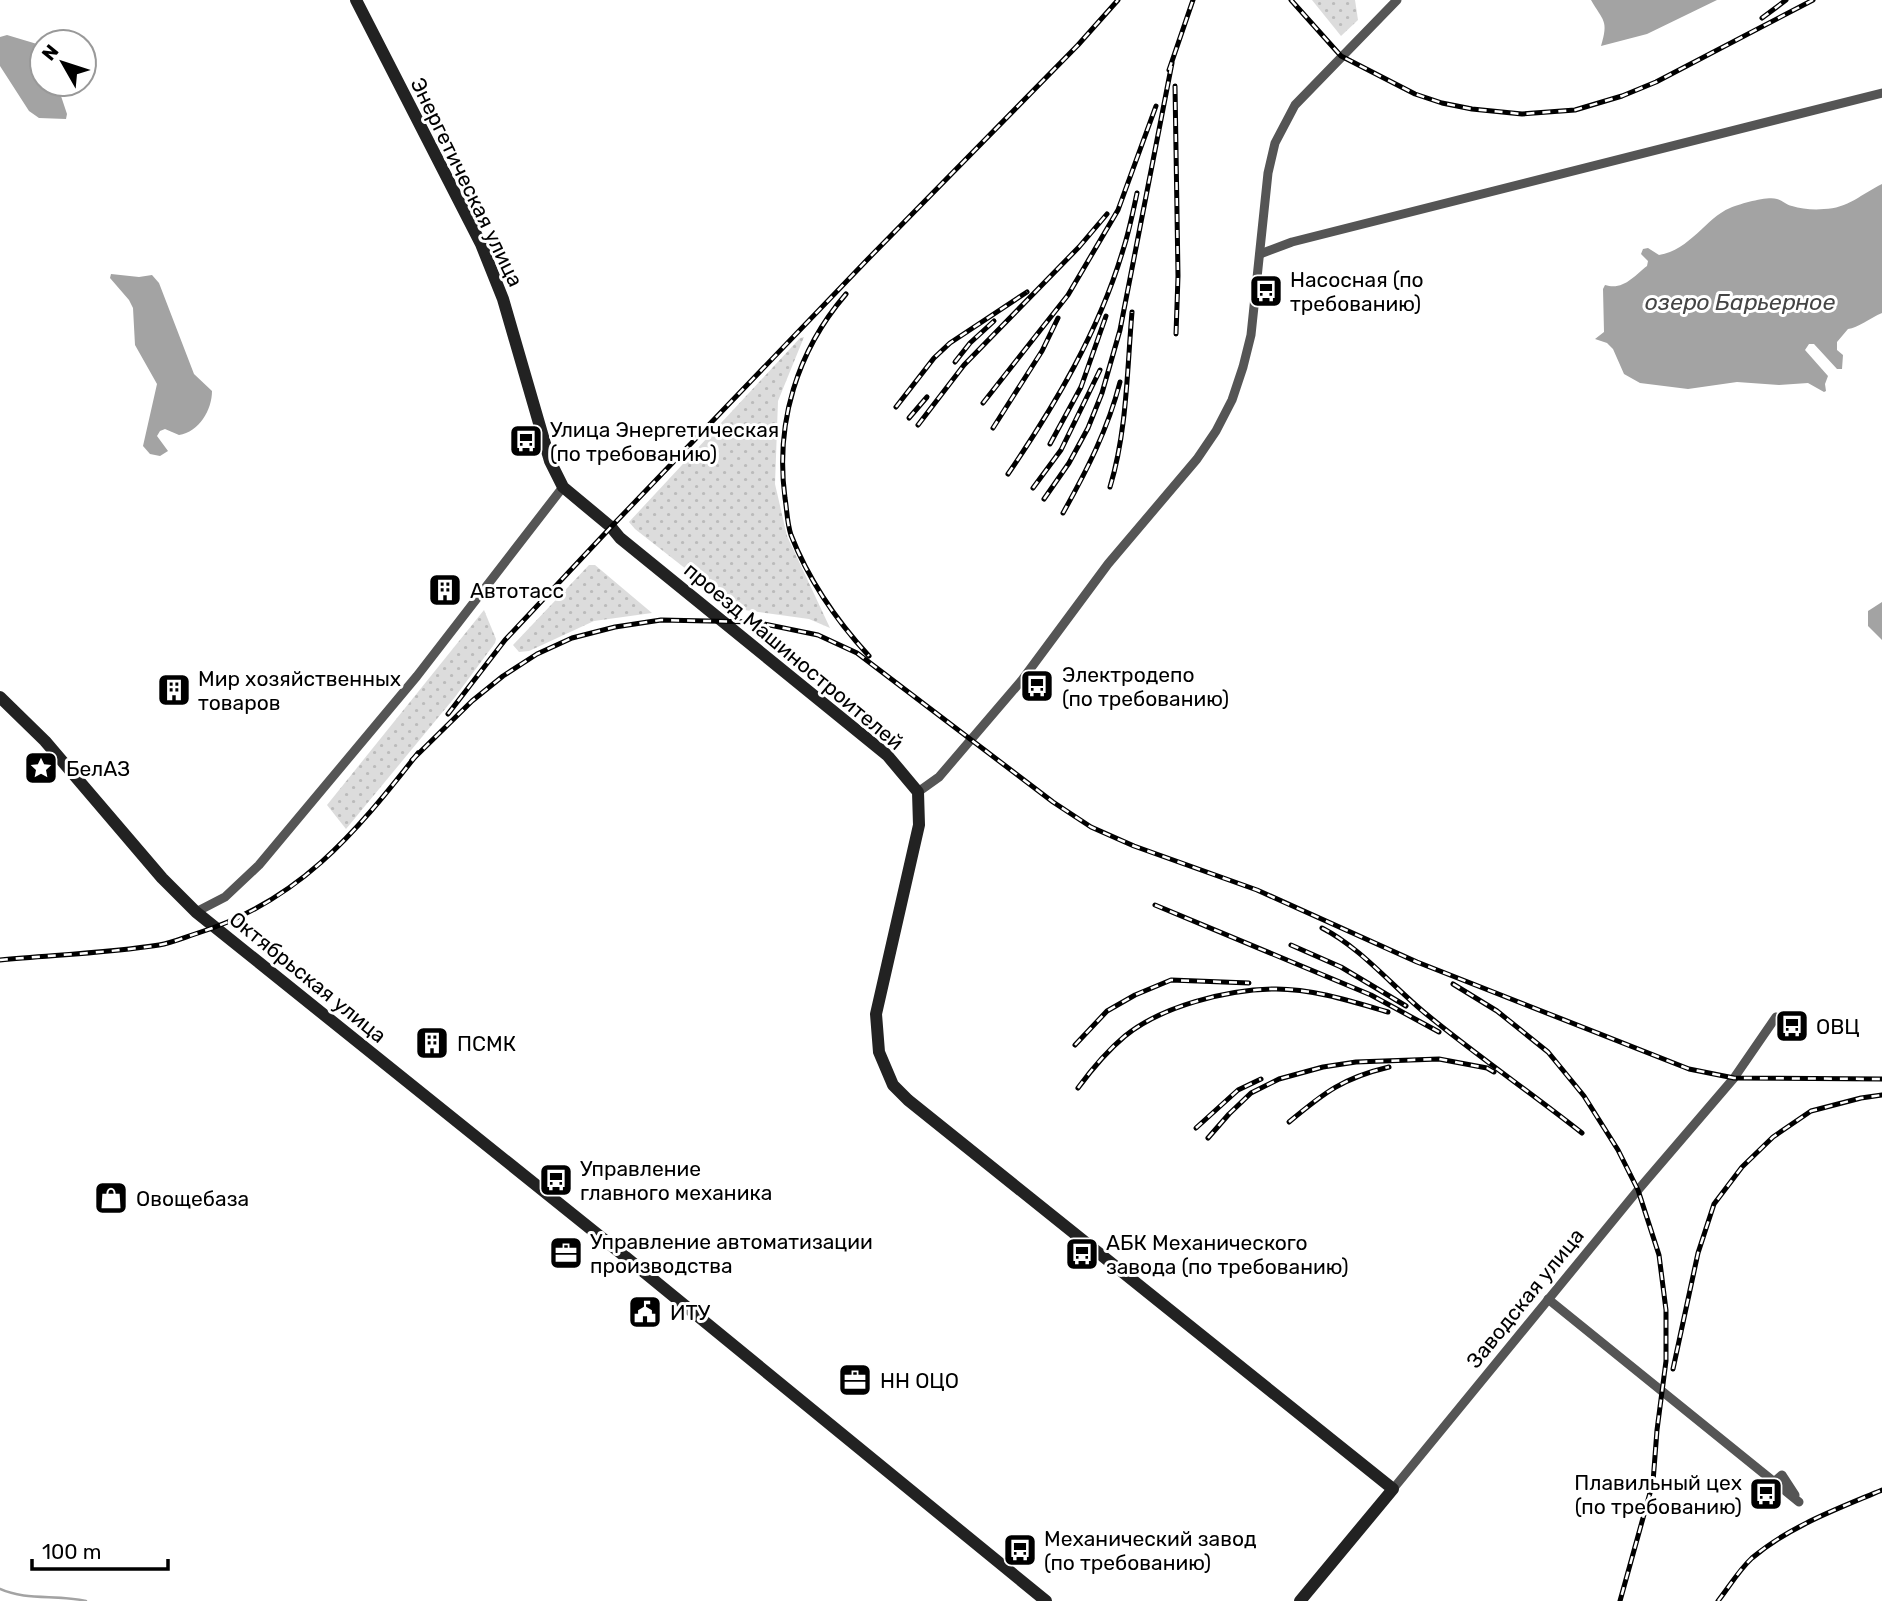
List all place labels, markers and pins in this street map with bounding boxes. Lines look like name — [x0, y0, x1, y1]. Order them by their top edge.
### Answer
place label: Насосная (по требованию) — [1290, 267, 1424, 316]
bus stop icon: Насосная (по требованию) — [1247, 272, 1285, 310]
place label: Улица Энергетическая (по требованию) — [550, 417, 779, 466]
bus stop icon: Улица Энергетическая (по требованию) — [507, 422, 545, 460]
building icon: Автотасс — [426, 571, 464, 609]
place label: Автотасс — [470, 578, 564, 603]
place label: Электродепо (по требованию) — [1062, 662, 1229, 711]
place label: Мир хозяйственных товаров — [198, 666, 401, 715]
bus stop icon: Электродепо (по требованию) — [1018, 667, 1056, 705]
building icon: Мир хозяйственных товаров — [155, 671, 193, 709]
place icon: БелАЗ — [22, 749, 60, 787]
place label: БелАЗ — [66, 756, 130, 781]
bus stop icon: ОВЦ — [1773, 1007, 1811, 1045]
place label: ОВЦ — [1816, 1014, 1860, 1039]
building icon: ПСМК — [413, 1024, 451, 1062]
place label: ПСМК — [457, 1031, 516, 1056]
place label: Управление главного механика — [580, 1156, 772, 1205]
bus stop icon: Управление главного механика — [537, 1161, 575, 1199]
shop icon: Овощебаза — [92, 1179, 130, 1217]
place label: Овощебаза — [136, 1186, 249, 1211]
place label: Управление автоматизации производства — [590, 1229, 873, 1278]
place label: АБК Механического завода (по требованию) — [1106, 1230, 1349, 1279]
office icon: Управление автоматизации производства — [547, 1234, 585, 1272]
bus stop icon: АБК Механического завода (по требованию) — [1063, 1235, 1101, 1273]
public building icon: ИТУ — [626, 1293, 664, 1331]
place label: ИТУ — [670, 1300, 711, 1325]
office icon: НН ОЦО — [836, 1361, 874, 1399]
place label: НН ОЦО — [880, 1368, 959, 1393]
place label: Плавильный цех (по требованию) — [1574, 1470, 1742, 1519]
bus stop icon: Плавильный цех (по требованию) — [1747, 1475, 1785, 1513]
place label: Механический завод (по требованию) — [1044, 1526, 1257, 1575]
bus stop icon: Механический завод (по требованию) — [1001, 1531, 1039, 1569]

